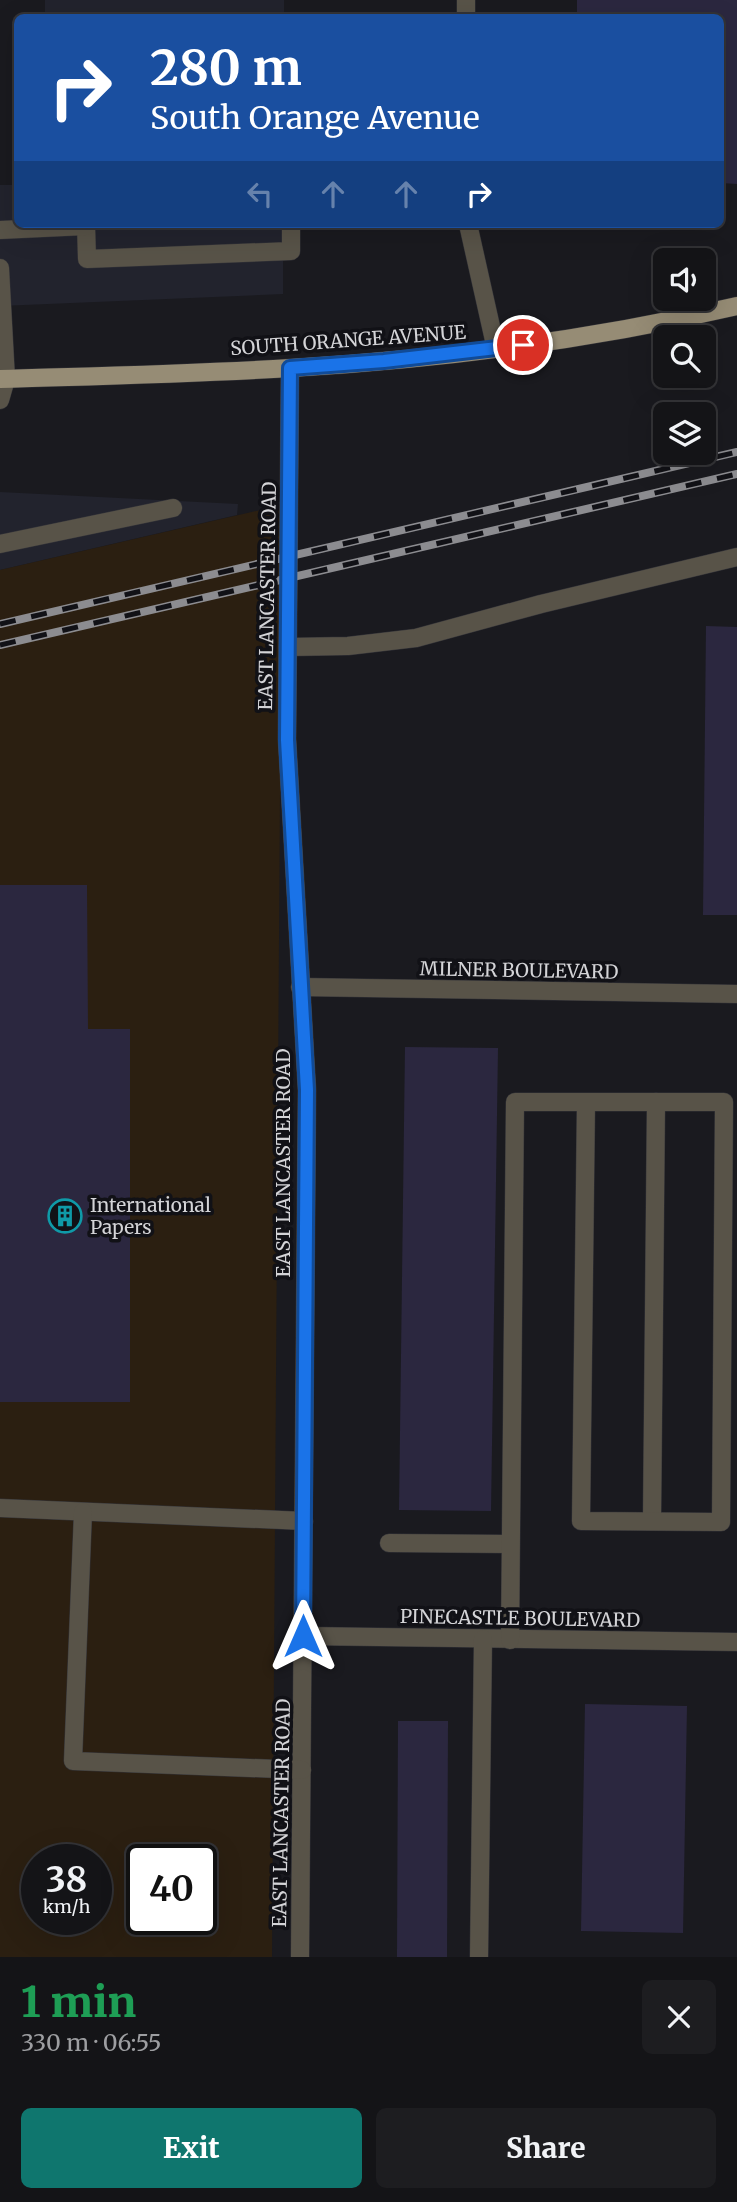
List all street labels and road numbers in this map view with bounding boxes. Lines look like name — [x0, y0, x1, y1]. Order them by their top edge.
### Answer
street label: SOUTH ORANGE AVENUE — [229, 320, 467, 360]
street label: EAST LANCASTER ROAD — [253, 481, 281, 711]
street label: MILNER BOULEVARD — [419, 956, 619, 984]
street label: EAST LANCASTER ROAD — [271, 1049, 295, 1278]
street label: PINECASTLE BOULEVARD — [400, 1604, 640, 1632]
street label: EAST LANCASTER ROAD — [267, 1698, 295, 1928]

